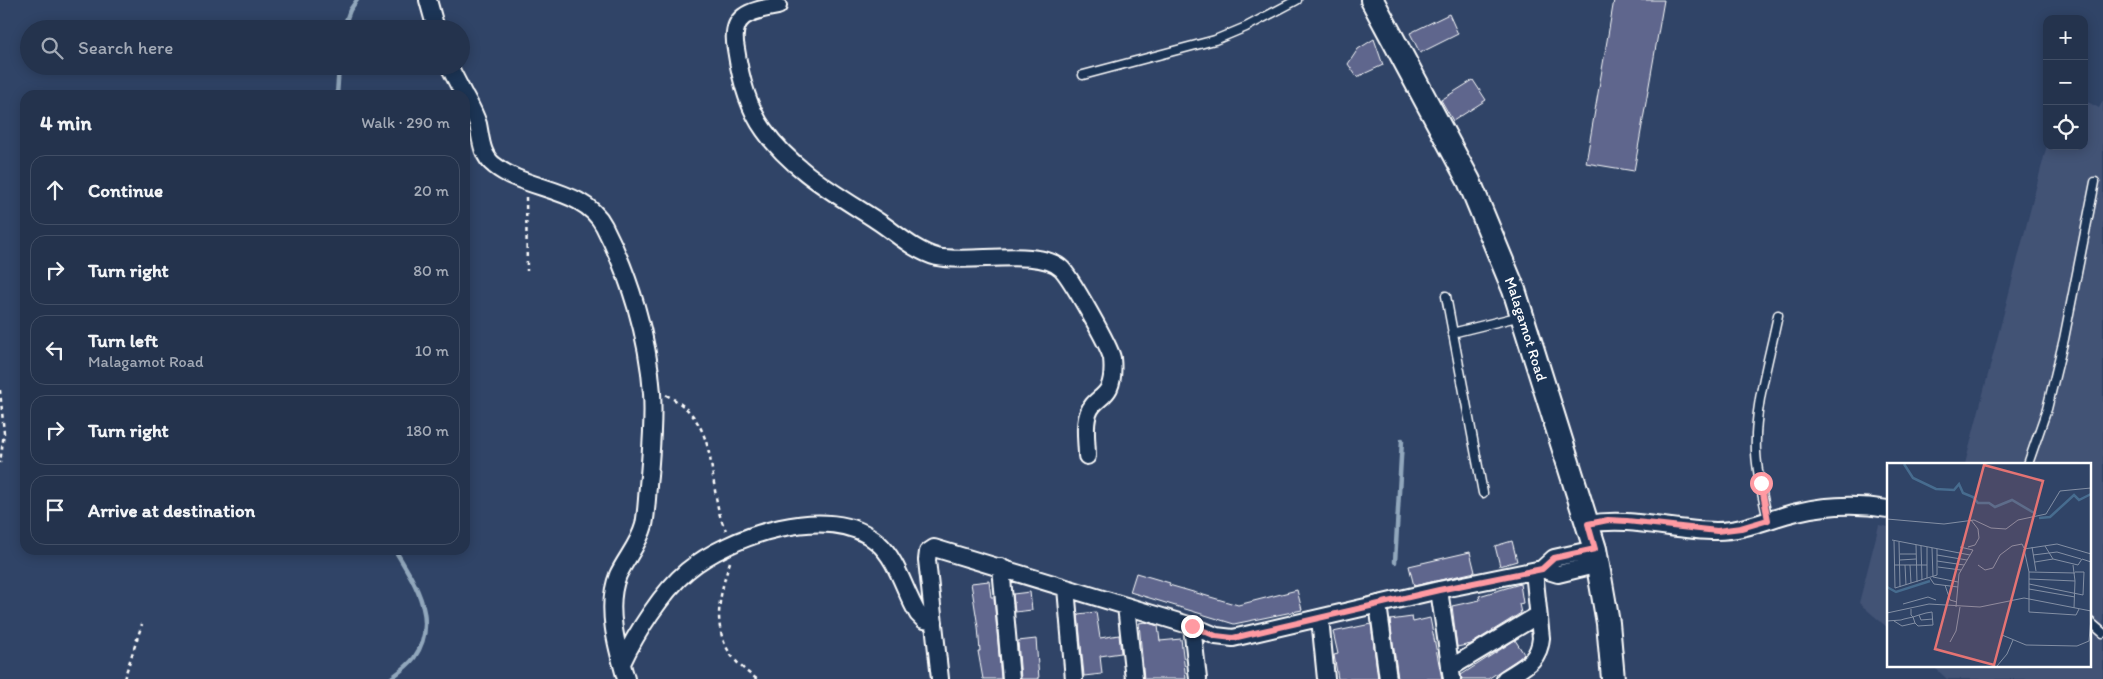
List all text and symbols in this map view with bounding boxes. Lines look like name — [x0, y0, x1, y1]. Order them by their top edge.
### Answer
map controls — [2043, 15, 2088, 150]
button: + — [2043, 15, 2088, 60]
search box — [20, 20, 470, 75]
icon: search — [38, 34, 66, 62]
text: Search here — [78, 36, 173, 59]
button: − — [2043, 60, 2088, 105]
button: locate — [2043, 105, 2088, 150]
text: 4 min — [40, 110, 92, 135]
text: Walk · 290 m — [361, 113, 450, 132]
icon: ahead — [41, 176, 69, 204]
text: Continue — [88, 179, 163, 202]
text: 20 m — [414, 181, 449, 200]
icon: right — [41, 256, 69, 284]
text: Turn right — [88, 259, 169, 282]
text: 80 m — [413, 261, 449, 280]
street label: Malagamot Road — [1501, 274, 1551, 383]
text: Turn left — [88, 329, 158, 352]
icon: left — [41, 336, 69, 364]
text: 10 m — [415, 341, 449, 360]
text: Malagamot Road — [88, 352, 204, 371]
icon: right — [41, 416, 69, 444]
text: Turn right — [88, 419, 169, 442]
text: 180 m — [406, 421, 449, 440]
inset map — [1887, 463, 2090, 666]
route start — [1750, 472, 1773, 495]
icon: arrive — [41, 496, 69, 524]
text: Arrive at destination — [88, 499, 255, 522]
route end — [1181, 615, 1204, 638]

